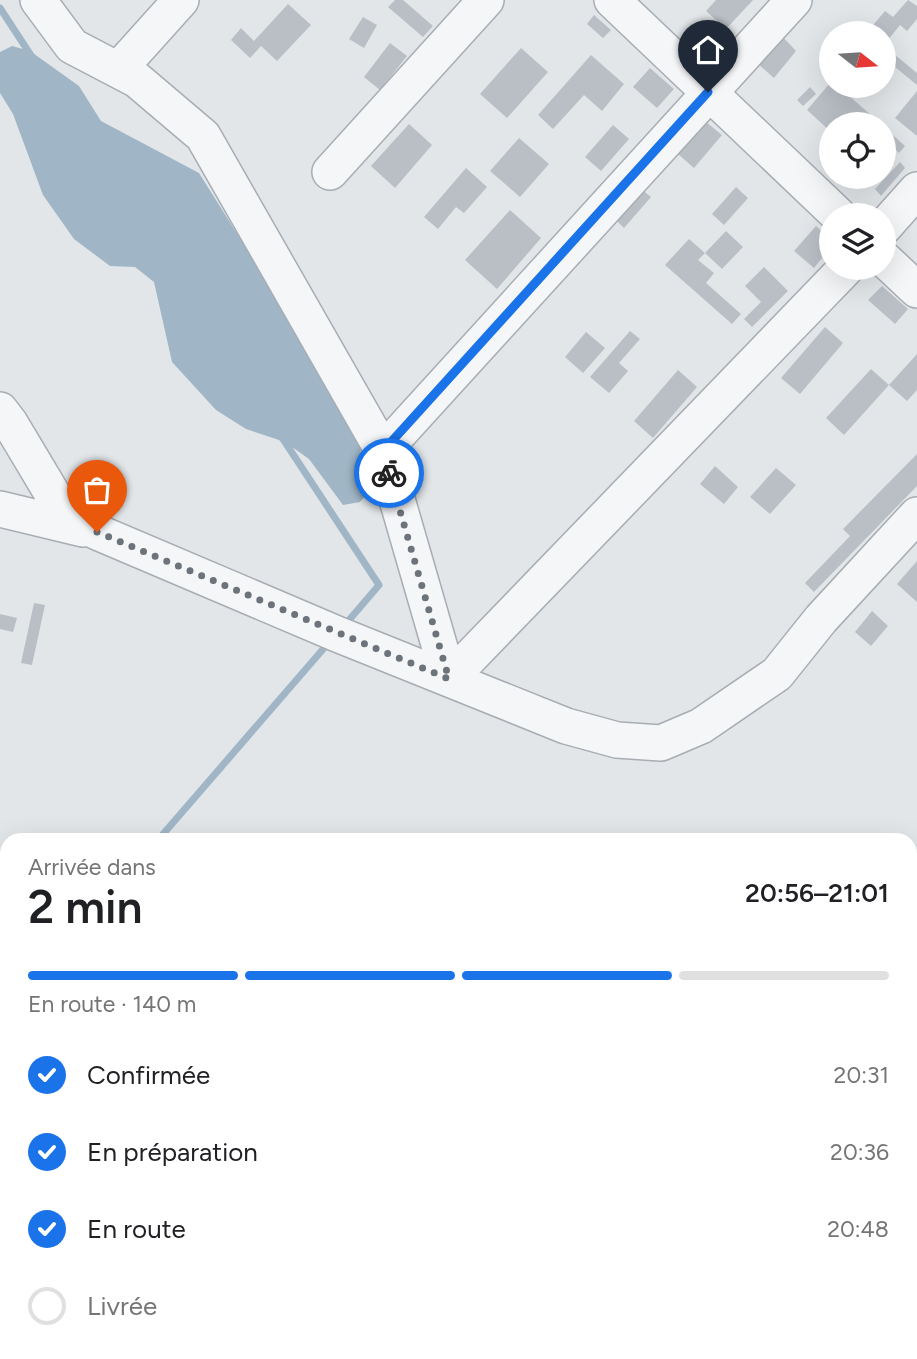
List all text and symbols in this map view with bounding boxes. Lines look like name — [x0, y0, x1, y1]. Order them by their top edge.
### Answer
pin — [678, 20, 738, 92]
north arrow — [819, 21, 896, 98]
map controls — [819, 21, 896, 280]
icon: home — [689, 31, 727, 69]
button: locate — [819, 112, 896, 189]
button: layers — [819, 203, 896, 280]
courier — [354, 438, 424, 508]
icon: bike — [370, 454, 408, 492]
pin — [67, 460, 127, 532]
icon: bag — [78, 471, 116, 509]
text: Arrivée dans — [28, 853, 156, 881]
text: 20:56–21:01 — [745, 877, 889, 909]
text: 2 min — [28, 879, 143, 935]
text: En route · 140 m — [28, 990, 196, 1018]
icon: check — [28, 1056, 66, 1094]
text: Confirmée — [87, 1059, 210, 1091]
text: 20:31 — [834, 1061, 889, 1089]
icon: check — [28, 1133, 66, 1171]
text: En préparation — [87, 1136, 258, 1168]
text: 20:36 — [830, 1138, 889, 1166]
icon: check — [28, 1210, 66, 1248]
text: En route — [87, 1213, 186, 1245]
text: 20:48 — [827, 1215, 889, 1243]
text: Livrée — [87, 1290, 157, 1322]

